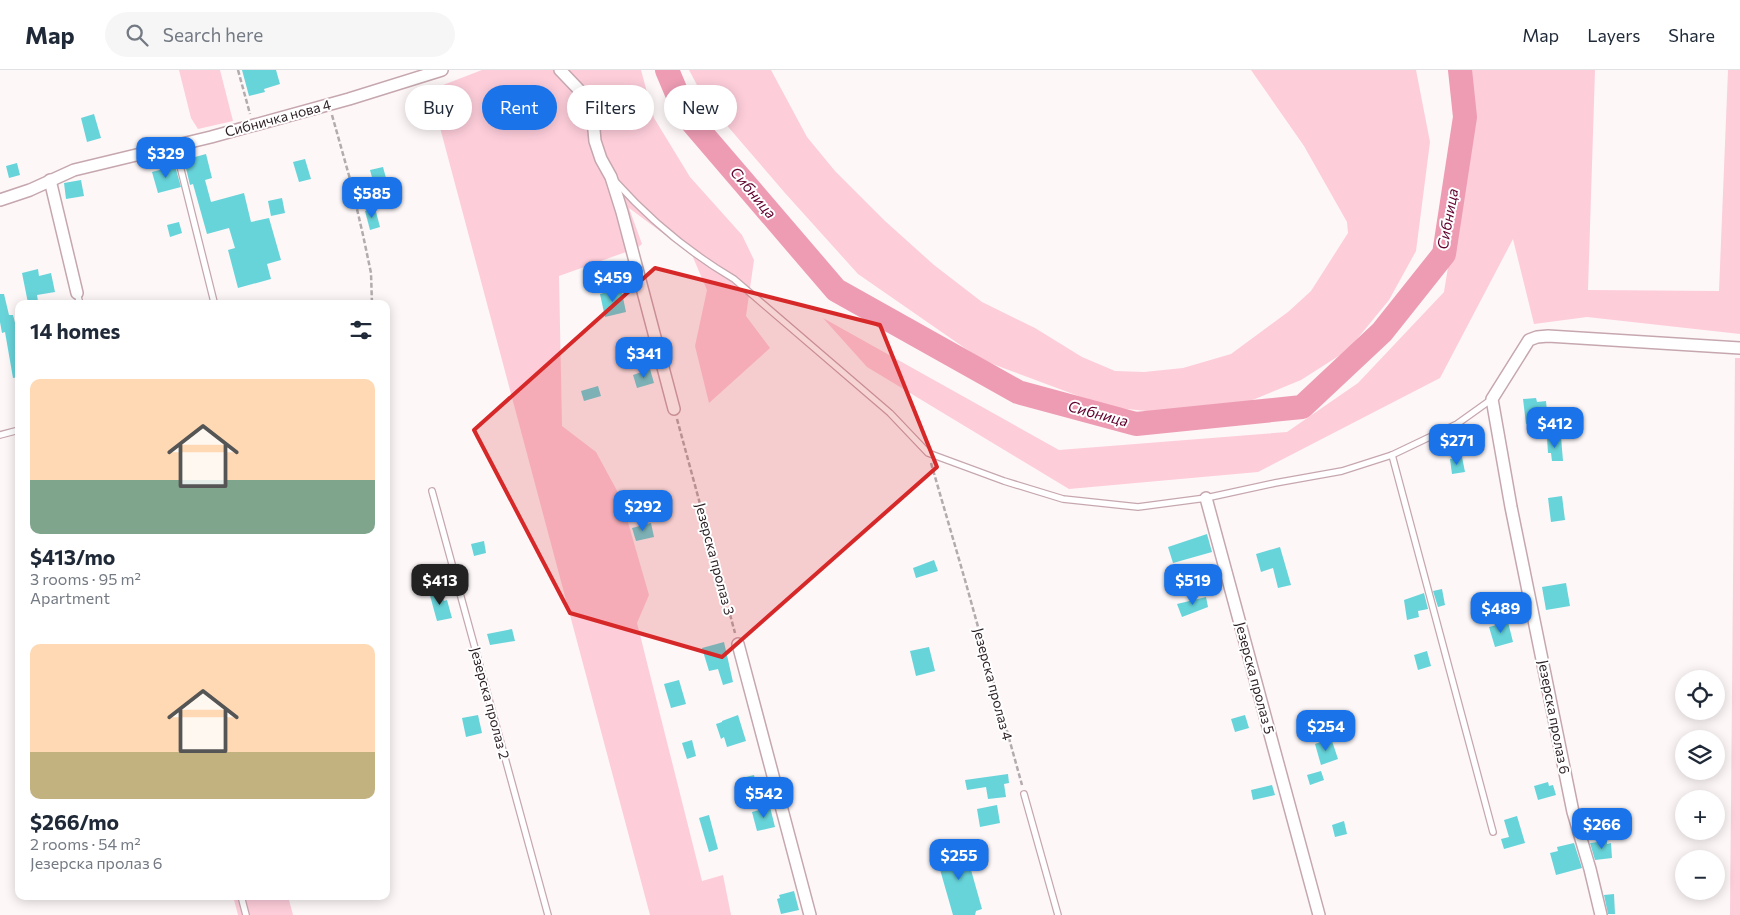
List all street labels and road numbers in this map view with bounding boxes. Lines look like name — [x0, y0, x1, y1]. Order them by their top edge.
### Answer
street label: Сибничка нова 4 — [223, 95, 333, 140]
street label: Језерска пролаз 3 — [692, 501, 739, 617]
street label: Језерска пролаз 5 — [1232, 620, 1279, 736]
street label: Језерска пролаз 4 — [970, 626, 1017, 743]
street label: Језерска пролаз 2 — [467, 645, 514, 761]
street label: Језерска пролаз 6 — [1535, 658, 1574, 775]

